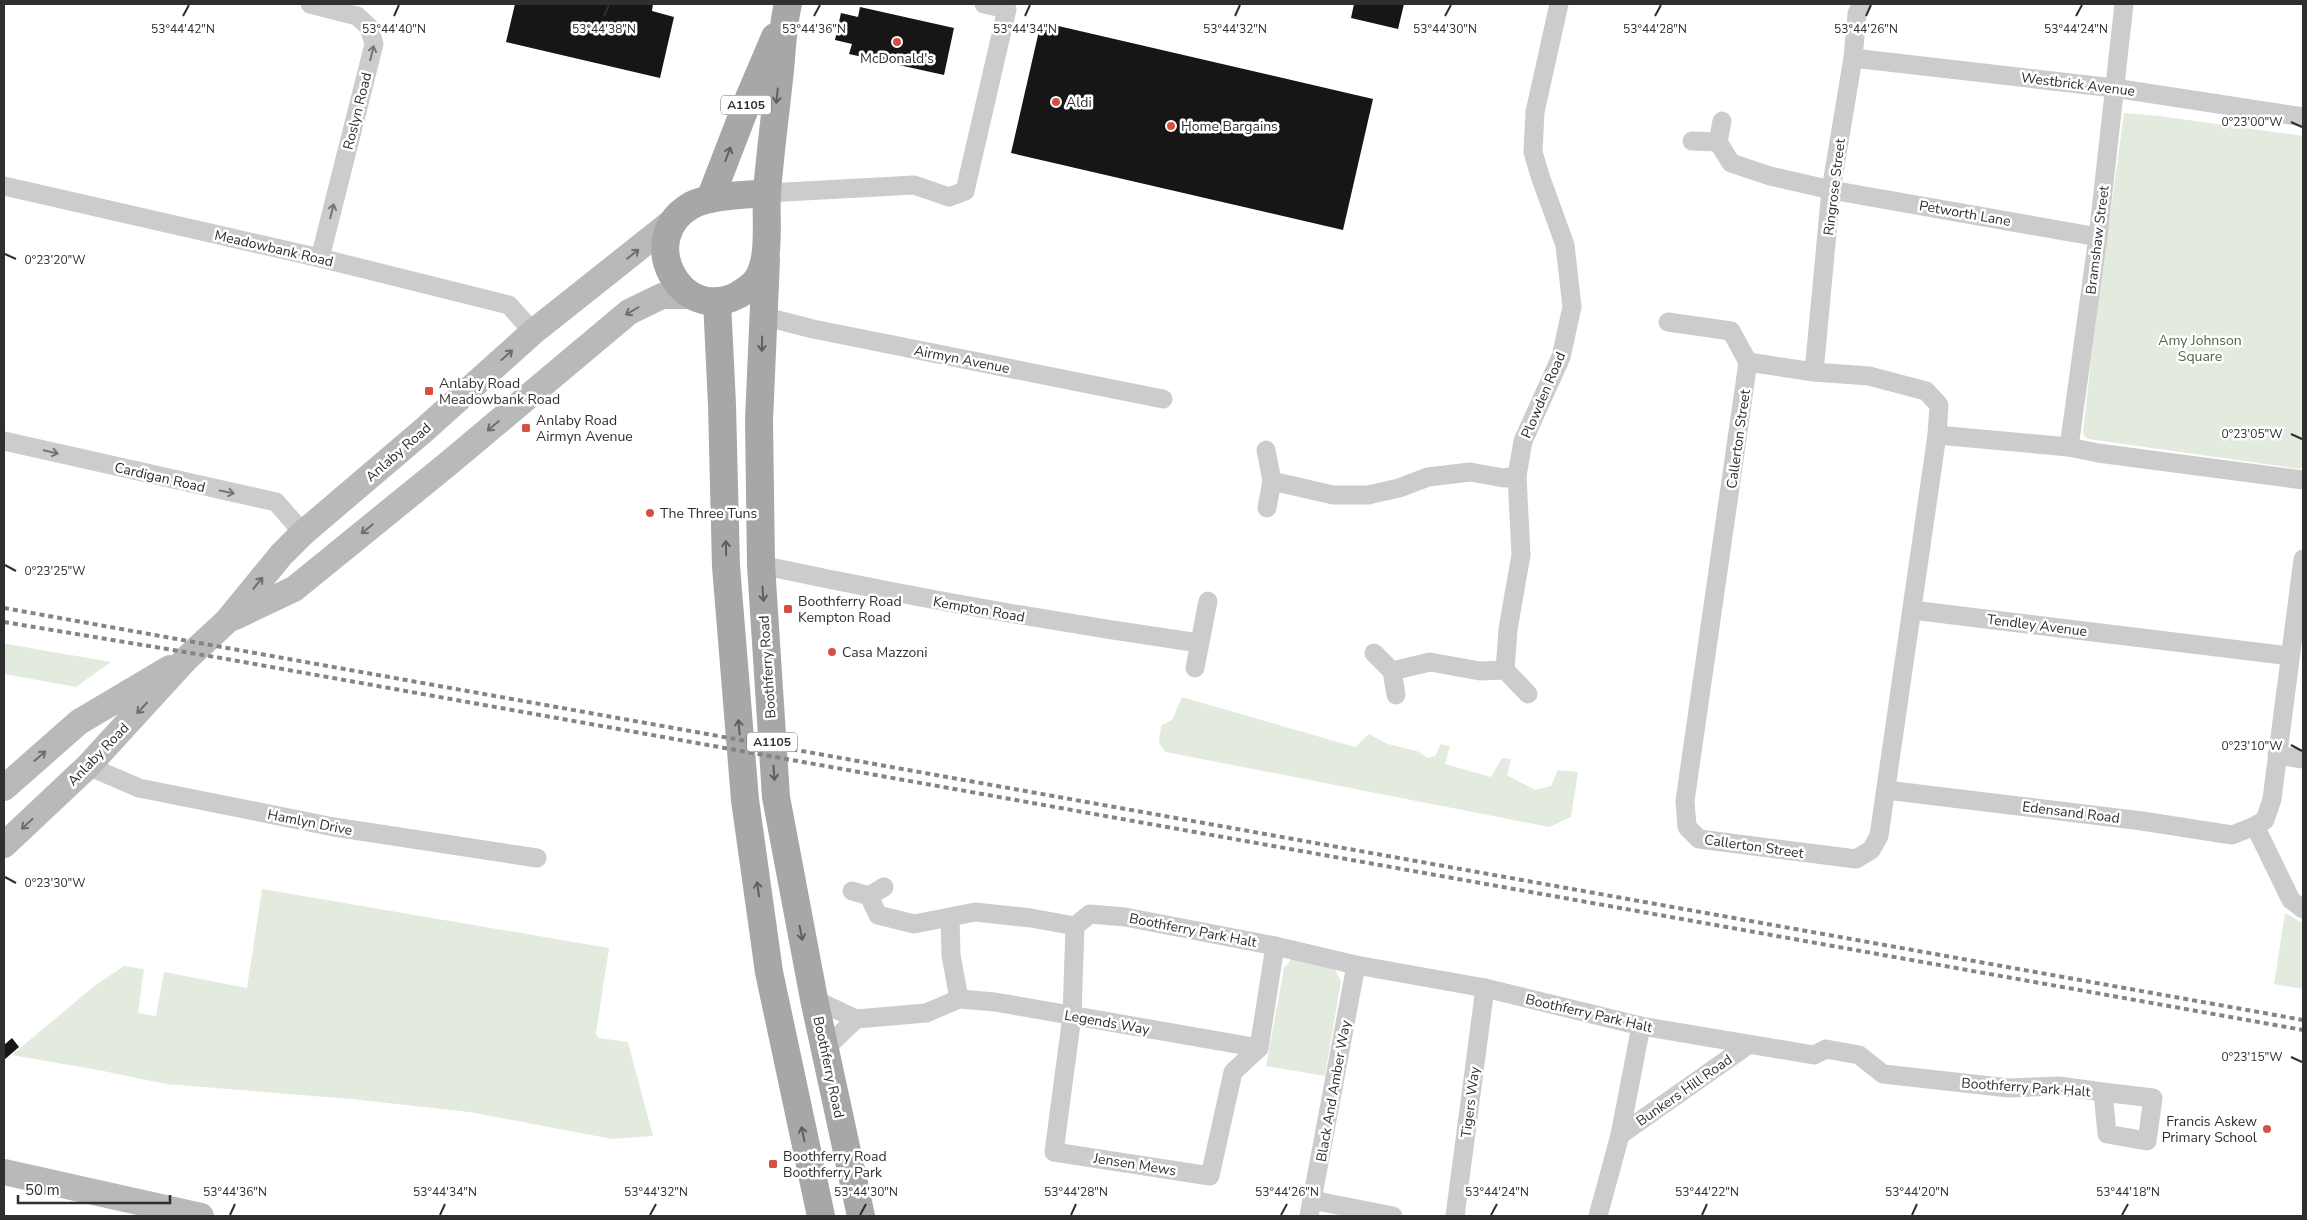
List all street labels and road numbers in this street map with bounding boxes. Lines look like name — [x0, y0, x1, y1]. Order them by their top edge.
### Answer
street label: Westbrick Avenue — [2020, 68, 2136, 101]
street label: Roslyn Road — [339, 70, 376, 152]
road number: A1105 — [721, 96, 771, 114]
street label: Ringrose Street — [1819, 137, 1850, 237]
street label: Bramshaw Street — [2081, 185, 2114, 296]
street label: Petworth Lane — [1918, 196, 2012, 231]
street label: Meadowbank Road — [213, 226, 335, 271]
street label: Airmyn Avenue — [913, 341, 1011, 378]
street label: Plowden Road — [1517, 349, 1570, 441]
street label: Callerton Street — [1722, 388, 1755, 490]
street label: Anlaby Road — [361, 419, 435, 486]
street label: Cardigan Road — [113, 458, 207, 497]
street label: Kempton Road — [932, 592, 1026, 627]
street label: Tendley Avenue — [1986, 610, 2088, 641]
street label: Boothferry Road — [754, 615, 781, 719]
street label: Anlaby Road — [63, 719, 133, 790]
road number: A1105 — [747, 732, 797, 752]
street label: Edensand Road — [2021, 797, 2121, 828]
street label: Hamlyn Drive — [266, 805, 354, 840]
street label: Callerton Street — [1703, 830, 1805, 863]
street label: Boothferry Park Halt — [1128, 909, 1258, 952]
street label: Boothferry Park Halt — [1524, 990, 1654, 1037]
street label: Legends Way — [1063, 1006, 1152, 1039]
street label: Boothferry Road — [808, 1014, 849, 1120]
street label: Black And Amber Way — [1312, 1018, 1355, 1163]
street label: Bunkers Hill Road — [1632, 1050, 1736, 1131]
street label: Tigers Way — [1457, 1064, 1484, 1139]
street label: Boothferry Park Halt — [1961, 1074, 2091, 1101]
street label: Jensen Mews — [1091, 1148, 1178, 1180]

